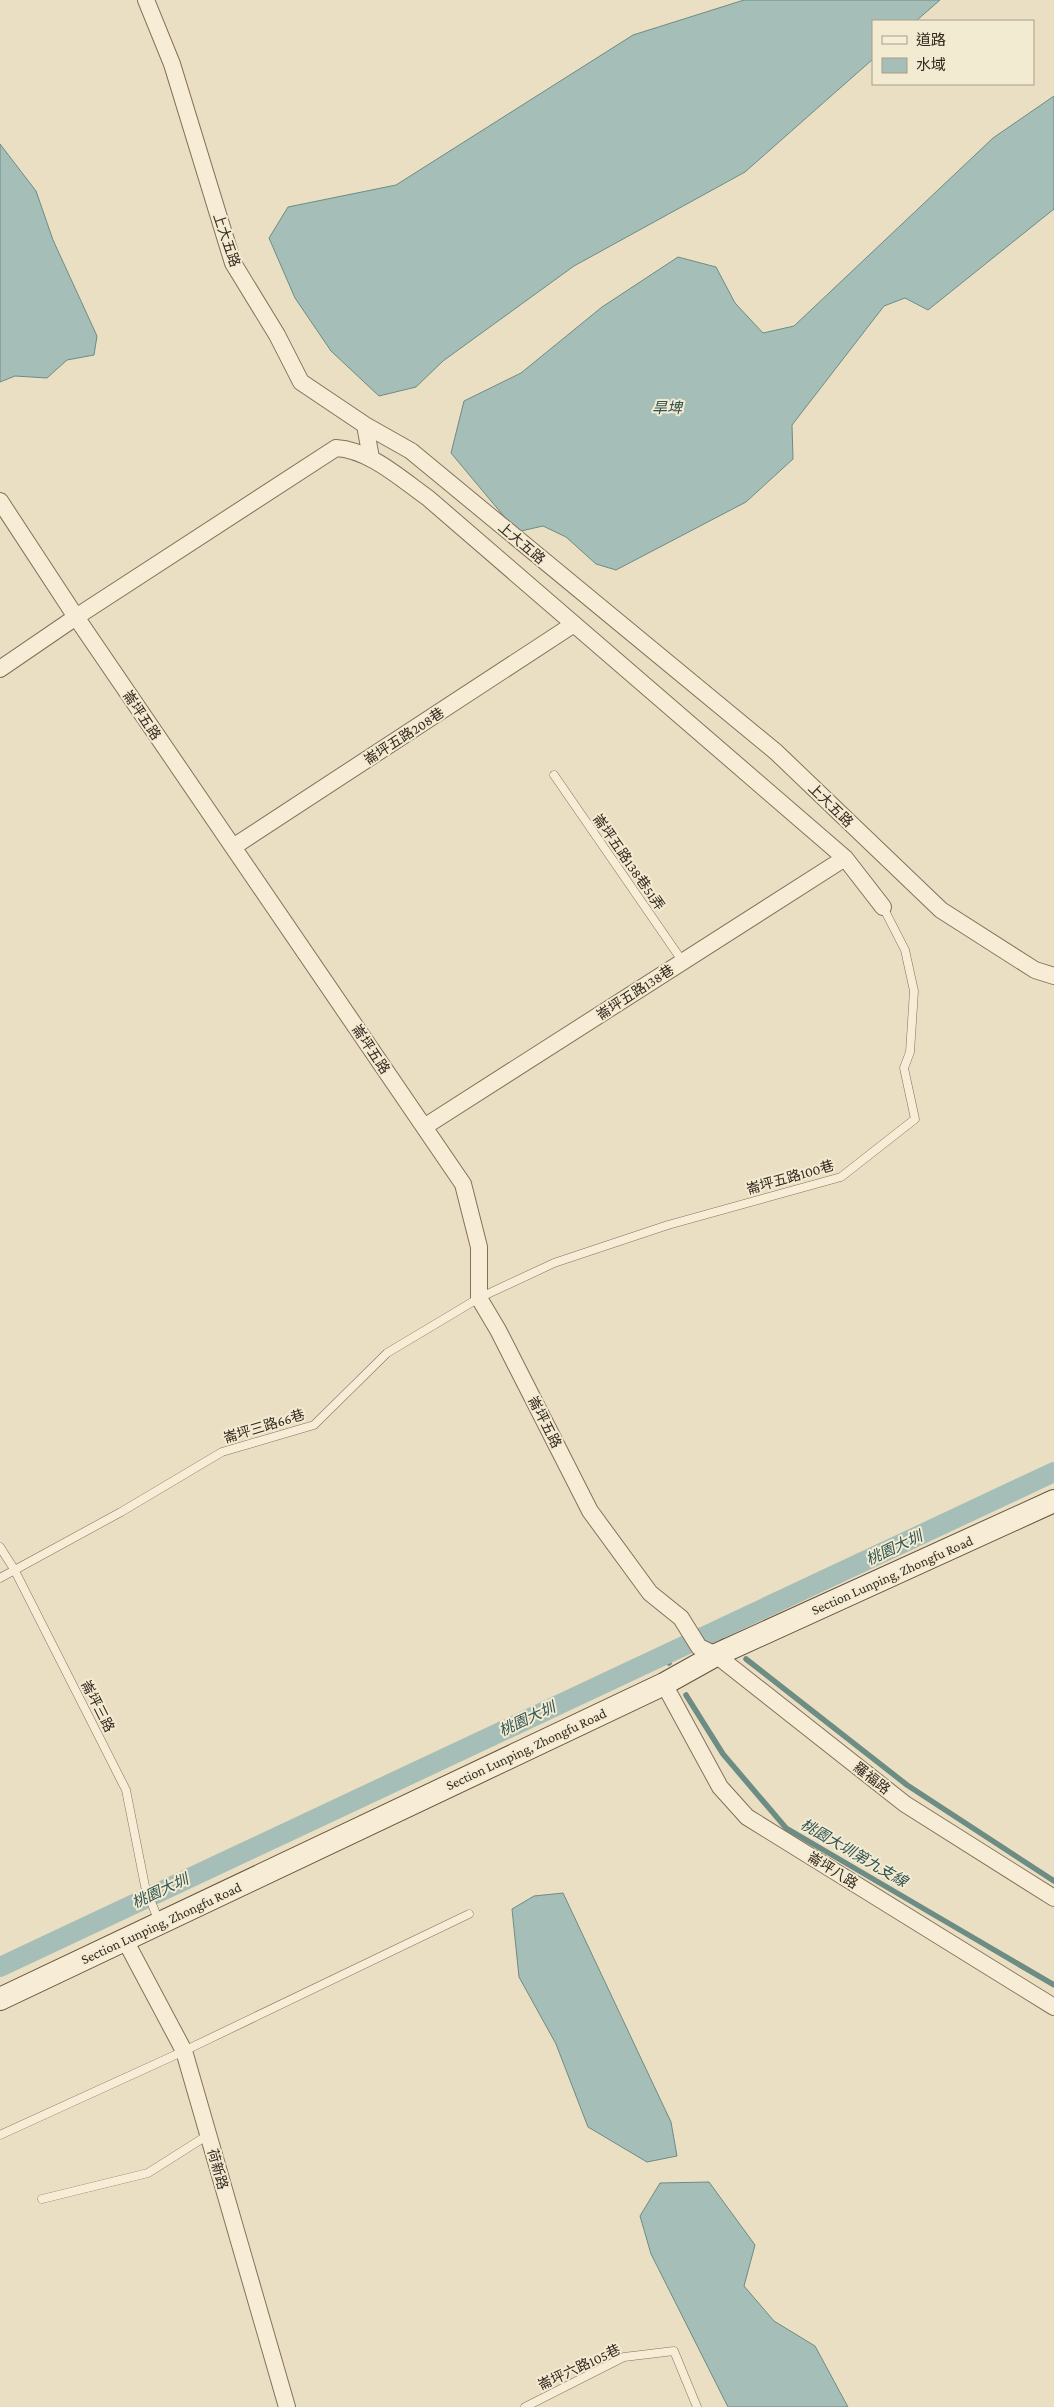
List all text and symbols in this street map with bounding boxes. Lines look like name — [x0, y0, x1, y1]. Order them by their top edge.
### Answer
legend — [872, 20, 1034, 85]
text: 道路 — [916, 32, 946, 48]
text: 水域 — [916, 57, 946, 73]
street label: 上大五路 — [210, 211, 244, 269]
water label: 旱埤 — [652, 400, 684, 416]
street label: 上大五路 — [495, 519, 549, 567]
street label: 崙坪五路 — [120, 687, 164, 743]
street label: 崙坪五路208巷 — [361, 704, 447, 768]
street label: 上大五路 — [805, 780, 857, 830]
street label: 崙坪五路138巷51弄 — [590, 811, 668, 913]
street label: 崙坪五路138巷 — [593, 961, 677, 1023]
street label: 崙坪五路 — [349, 1021, 393, 1077]
street label: 崙坪五路100巷 — [744, 1157, 836, 1197]
street label: 崙坪五路 — [525, 1393, 565, 1451]
street label: 崙坪三路66巷 — [221, 1406, 307, 1446]
water label: 桃園大圳 — [863, 1527, 926, 1568]
street label: Section Lunping, Zhongfu Road — [809, 1532, 976, 1618]
street label: 崙坪三路 — [78, 1677, 118, 1735]
water label: 桃園大圳 — [496, 1698, 559, 1739]
street label: Section Lunping, Zhongfu Road — [443, 1704, 609, 1793]
street label: 羅福路 — [851, 1759, 893, 1797]
water label: 桃園大圳第九支線 — [798, 1816, 912, 1891]
street label: 崙坪八路 — [805, 1848, 861, 1892]
water label: 桃園大圳 — [129, 1870, 192, 1911]
street label: Section Lunping, Zhongfu Road — [78, 1878, 244, 1967]
street label: 荷新路 — [205, 2147, 231, 2191]
street label: 崙坪六路105巷 — [535, 2341, 623, 2393]

